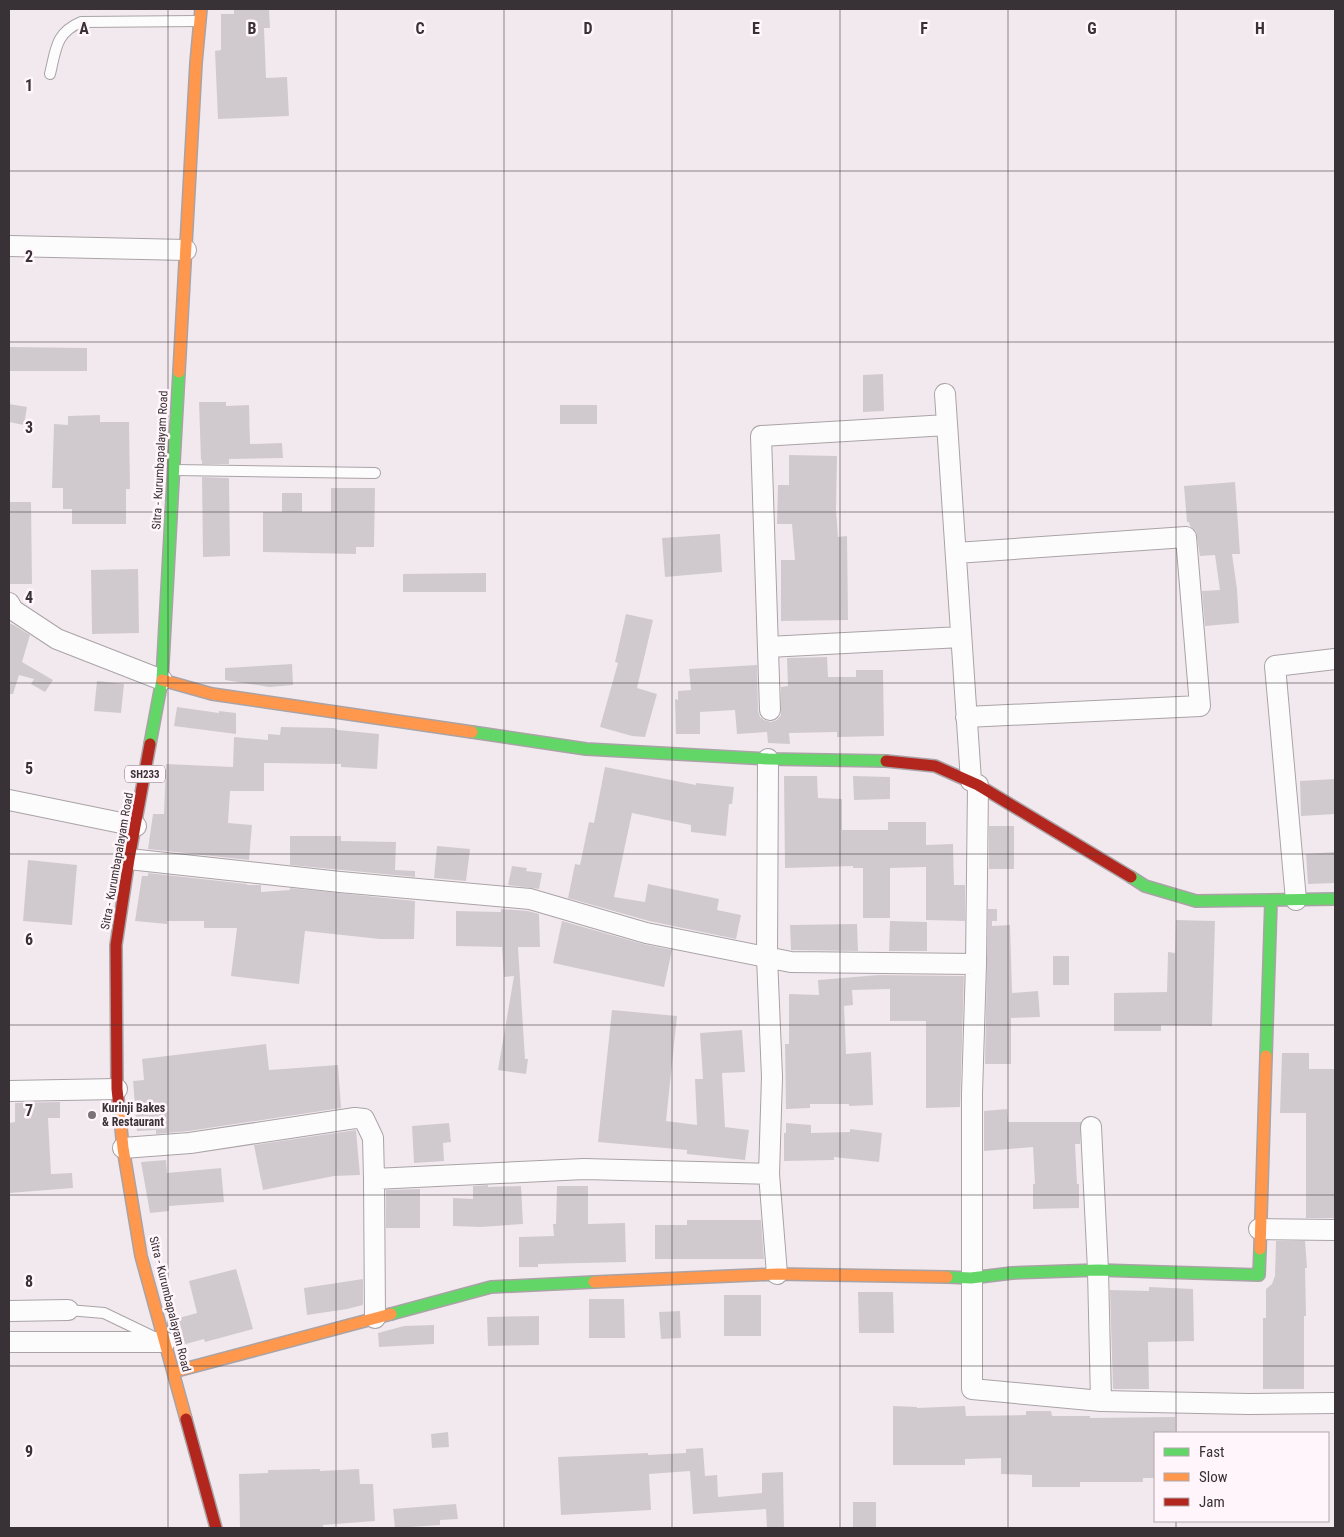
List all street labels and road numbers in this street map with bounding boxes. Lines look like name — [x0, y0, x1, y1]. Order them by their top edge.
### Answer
street label: Sitra - Kurumbapalayam Road — [149, 390, 171, 530]
road number: SH233 — [125, 766, 165, 782]
street label: Sitra - Kurumbapalayam Road — [98, 791, 136, 931]
street label: Sitra - Kurumbapalayam Road — [146, 1235, 194, 1373]

